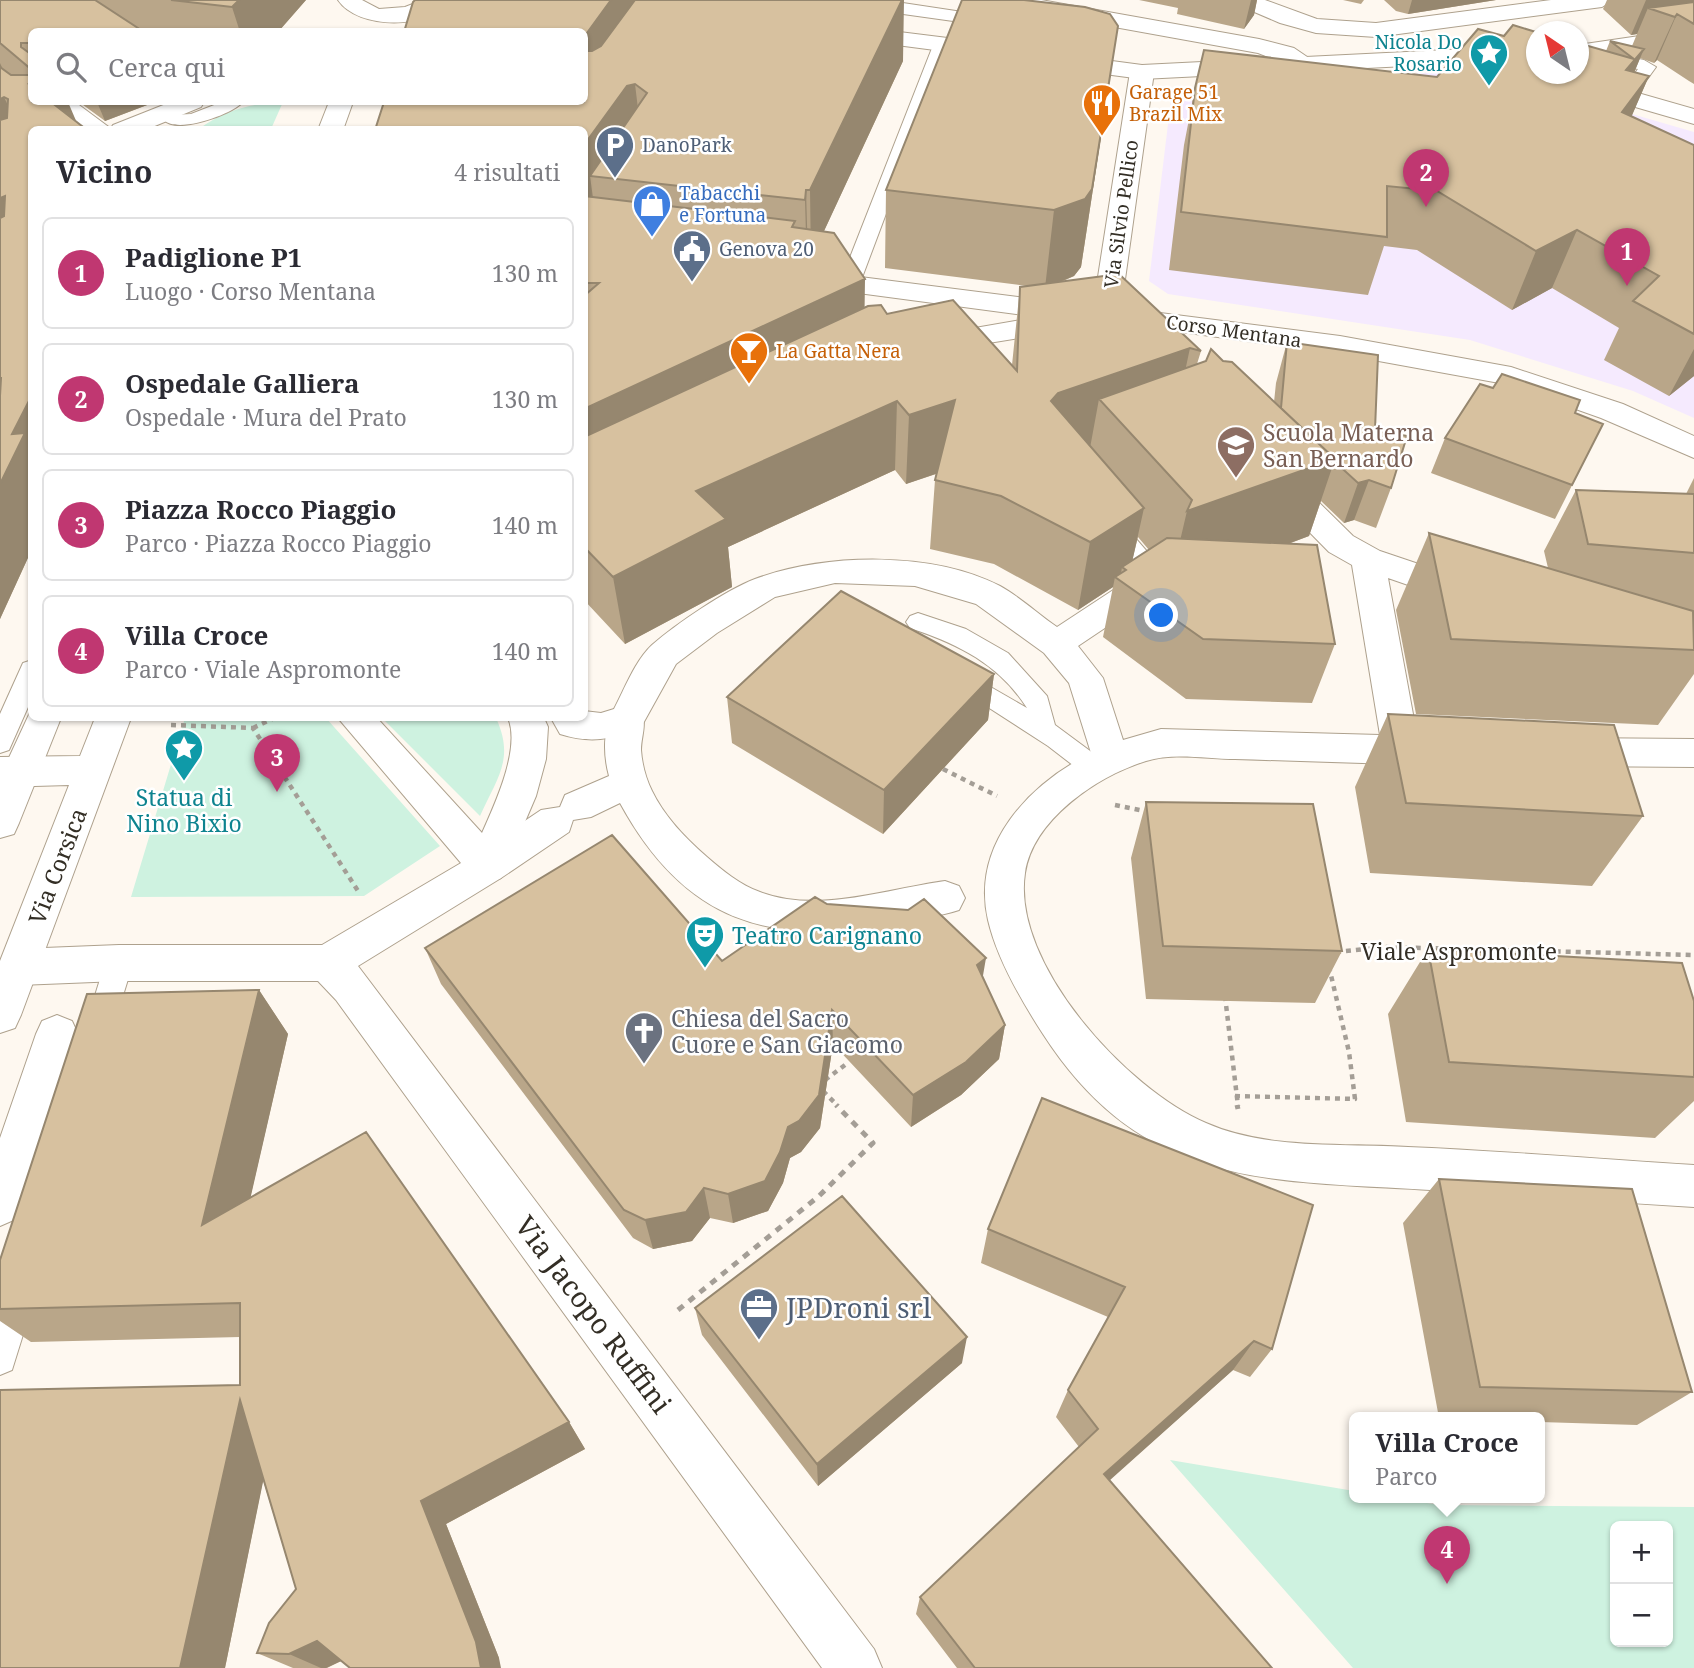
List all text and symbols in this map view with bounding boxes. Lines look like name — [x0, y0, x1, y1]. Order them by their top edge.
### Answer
north arrow — [1526, 21, 1589, 84]
search box — [28, 28, 588, 105]
place label: Nicola Do Rosario — [1375, 29, 1462, 77]
place icon: Nicola Do Rosario — [1468, 32, 1510, 87]
icon: search — [52, 48, 90, 86]
text: Cerca qui — [108, 49, 225, 85]
place label: Garage 51 Brazil Mix — [1129, 79, 1222, 127]
restaurant icon: Garage 51 Brazil Mix — [1081, 82, 1123, 137]
parking icon: DanoPark — [594, 124, 636, 179]
place label: DanoPark — [642, 132, 733, 158]
street label: Via Silvio Pellico — [1098, 138, 1144, 290]
pin: 2 — [1403, 149, 1449, 207]
text: Vicino — [56, 151, 152, 192]
text: 4 risultati — [454, 156, 560, 188]
place label: Tabacchi e Fortuna — [679, 180, 766, 228]
shop icon: Tabacchi e Fortuna — [631, 183, 673, 238]
public building icon: Genova 20 — [671, 228, 713, 283]
pin: 1 — [1604, 228, 1650, 286]
place label: Genova 20 — [719, 236, 814, 262]
text: Padiglione P1 — [125, 239, 302, 275]
text: 1 — [75, 257, 88, 289]
text: 130 m — [492, 257, 558, 289]
text: Luogo · Corso Mentana — [125, 275, 376, 307]
street label: Corso Mentana — [1165, 309, 1303, 353]
bar icon: La Gatta Nera — [728, 330, 770, 385]
place label: La Gatta Nera — [776, 338, 901, 364]
text: Ospedale Galliera — [125, 365, 360, 401]
text: 2 — [75, 383, 88, 415]
text: 130 m — [492, 383, 558, 415]
text: Ospedale · Mura del Prato — [125, 401, 407, 433]
place label: Scuola Materna San Bernardo — [1263, 416, 1434, 474]
school or university icon: Scuola Materna San Bernardo — [1215, 424, 1257, 479]
text: Piazza Rocco Piaggio — [125, 491, 396, 527]
text: 3 — [75, 509, 88, 541]
text: 140 m — [492, 509, 558, 541]
text: Parco · Piazza Rocco Piaggio — [125, 527, 431, 559]
your location — [1144, 598, 1178, 632]
text: Villa Croce — [125, 617, 269, 653]
text: 4 — [75, 635, 88, 667]
text: 140 m — [492, 635, 558, 667]
text: Parco · Viale Aspromonte — [125, 653, 401, 685]
place icon: Statua di Nino Bixio — [163, 727, 205, 782]
pin: 3 — [254, 734, 300, 792]
place label: Statua di Nino Bixio — [126, 781, 242, 839]
street label: Via Corsica — [20, 803, 94, 929]
theatre icon: Teatro Carignano — [684, 914, 726, 969]
place label: Teatro Carignano — [732, 919, 922, 951]
street label: Viale Aspromonte — [1361, 935, 1557, 967]
place label: Chiesa del Sacro Cuore e San Giacomo — [671, 1002, 903, 1060]
church icon: Chiesa del Sacro Cuore e San Giacomo — [623, 1010, 665, 1065]
street label: Via Jacopo Ruffini — [507, 1207, 681, 1421]
office icon: JPDroni srl — [738, 1286, 780, 1341]
place label: JPDroni srl — [785, 1288, 932, 1326]
popup — [1349, 1412, 1545, 1503]
text: Villa Croce — [1375, 1424, 1519, 1460]
text: Parco — [1375, 1460, 1438, 1492]
map controls — [1610, 1521, 1673, 1647]
button: + — [1610, 1521, 1673, 1584]
pin: 4 — [1424, 1526, 1470, 1584]
button: − — [1610, 1584, 1673, 1647]

